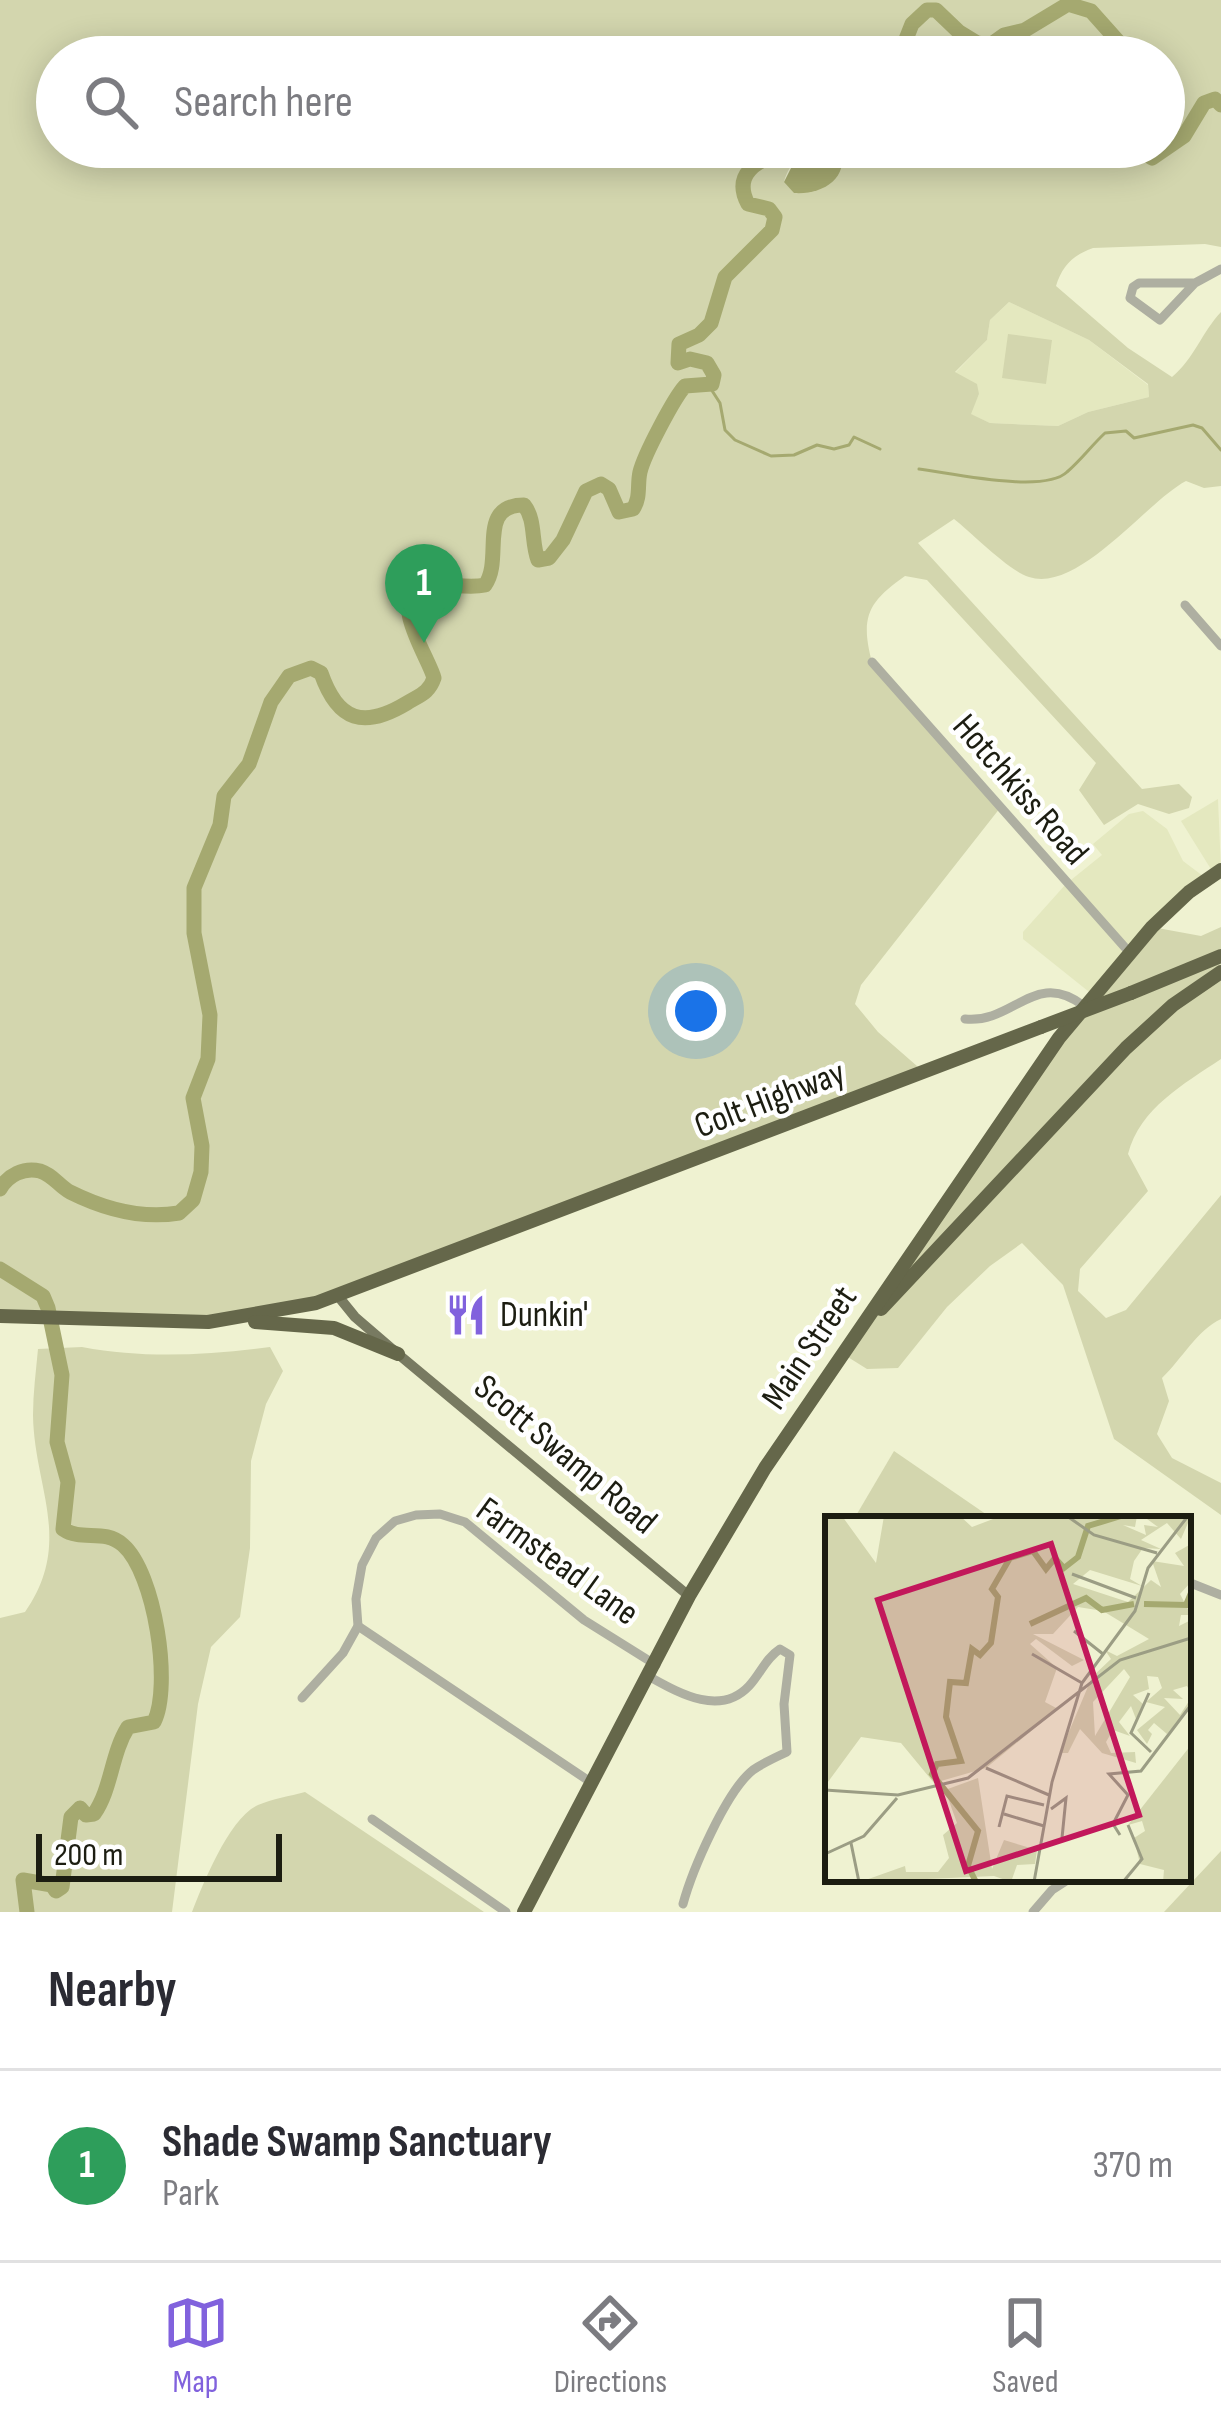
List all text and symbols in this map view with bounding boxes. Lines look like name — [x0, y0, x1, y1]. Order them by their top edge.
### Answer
search box — [36, 36, 1185, 168]
icon: search — [78, 69, 144, 135]
text: Search here — [174, 75, 353, 130]
pin: 1 — [385, 544, 463, 643]
street label: Hotchkiss Road — [943, 706, 1097, 874]
your location — [666, 981, 726, 1041]
street label: Colt Highway — [689, 1052, 851, 1148]
street label: Main Street — [753, 1278, 867, 1418]
restaurant icon: Dunkin' — [443, 1292, 489, 1338]
place label: Dunkin' — [500, 1294, 588, 1337]
street label: Scott Swamp Road — [465, 1366, 665, 1544]
street label: Farmstead Lane — [467, 1489, 647, 1635]
inset map — [825, 1516, 1191, 1882]
scale bar — [36, 1828, 282, 1881]
text: 200 m — [54, 1835, 123, 1875]
text: Nearby — [48, 1960, 177, 2021]
text: Shade Swamp Sanctuary — [162, 2115, 552, 2170]
text: 1 — [79, 2142, 95, 2189]
text: 370 m — [1093, 2142, 1173, 2189]
text: Park — [162, 2170, 219, 2217]
tab: Map — [163, 2290, 229, 2402]
tab: Directions — [554, 2290, 667, 2402]
tab: Saved — [992, 2290, 1058, 2402]

